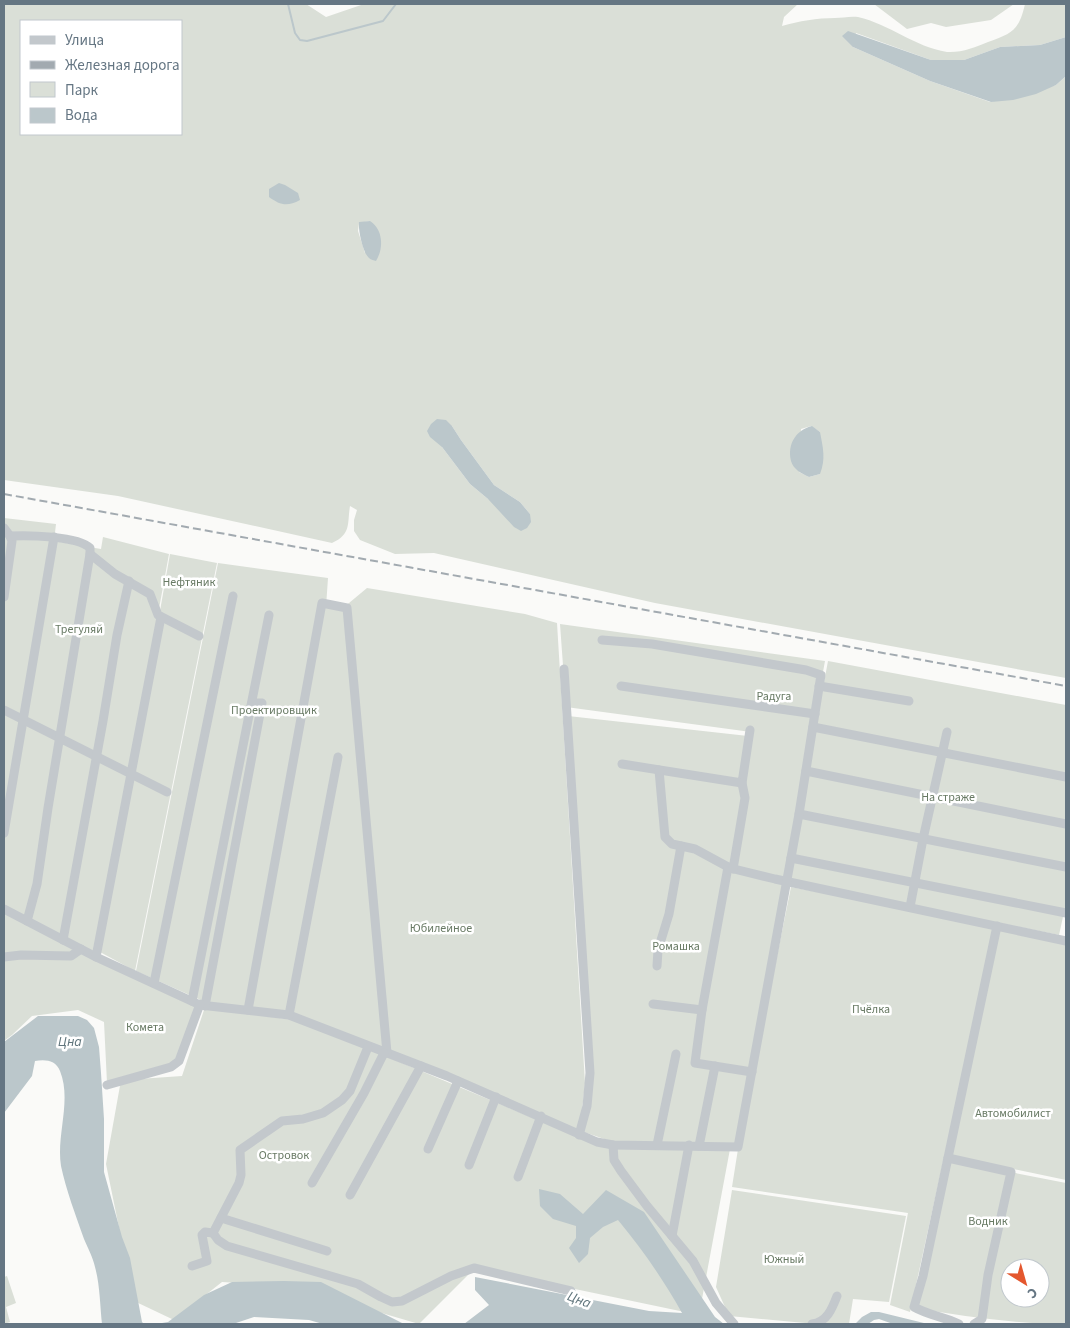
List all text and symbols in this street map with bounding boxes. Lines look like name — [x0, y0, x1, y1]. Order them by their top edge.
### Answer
legend — [20, 20, 182, 135]
text: Улица — [65, 30, 104, 51]
text: Железная дорога — [65, 55, 180, 76]
text: Парк — [65, 80, 99, 101]
text: Вода — [65, 105, 98, 126]
park label: Нефтяник — [162, 574, 216, 591]
park label: Трегуляй — [55, 621, 103, 638]
park label: Радуга — [757, 688, 791, 705]
park label: Проектировщик — [231, 702, 317, 719]
park label: На страже — [921, 789, 975, 806]
park label: Юбилейное — [410, 920, 472, 937]
park label: Ромашка — [652, 938, 700, 955]
park label: Пчёлка — [852, 1001, 890, 1018]
park label: Комета — [126, 1019, 164, 1036]
water label: Цна — [58, 1032, 82, 1052]
park label: Автомобилист — [975, 1105, 1051, 1122]
park label: Островок — [259, 1147, 309, 1164]
park label: Водник — [968, 1213, 1008, 1230]
park label: Южный — [764, 1251, 804, 1268]
north arrow — [1000, 1258, 1050, 1308]
text: С — [1023, 1282, 1041, 1303]
water label: Цна — [564, 1286, 594, 1314]

